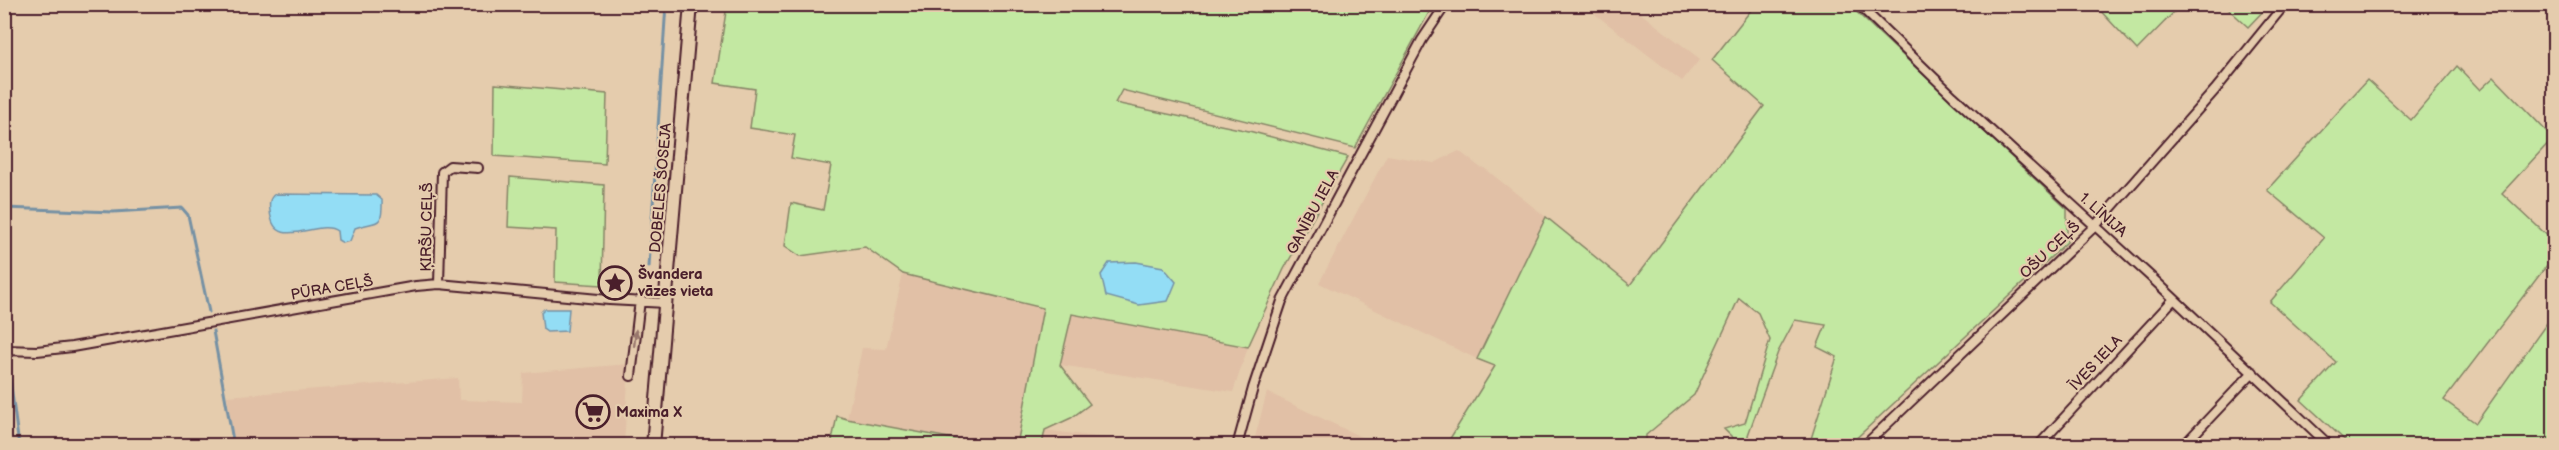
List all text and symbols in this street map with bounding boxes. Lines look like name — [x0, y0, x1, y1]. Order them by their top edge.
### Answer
street label: DOBELES ŠOSEJA — [646, 121, 676, 254]
street label: GANĪBU IELA — [1283, 166, 1344, 258]
street label: ĶIRŠU CEĻŠ — [417, 182, 437, 272]
street label: 1. LĪNIJA — [2075, 189, 2132, 242]
street label: OŠU CEĻŠ — [2016, 217, 2084, 283]
place label: Švandera vāzes vieta — [637, 264, 713, 301]
place icon: Švandera vāzes vieta — [597, 265, 633, 301]
street label: PŪRA CEĻŠ — [289, 271, 375, 305]
one-way arrow — [631, 329, 640, 348]
street label: ĪVES IELA — [2065, 331, 2127, 395]
supermarket icon: Maxima X — [575, 394, 611, 430]
place label: Maxima X — [616, 403, 682, 422]

